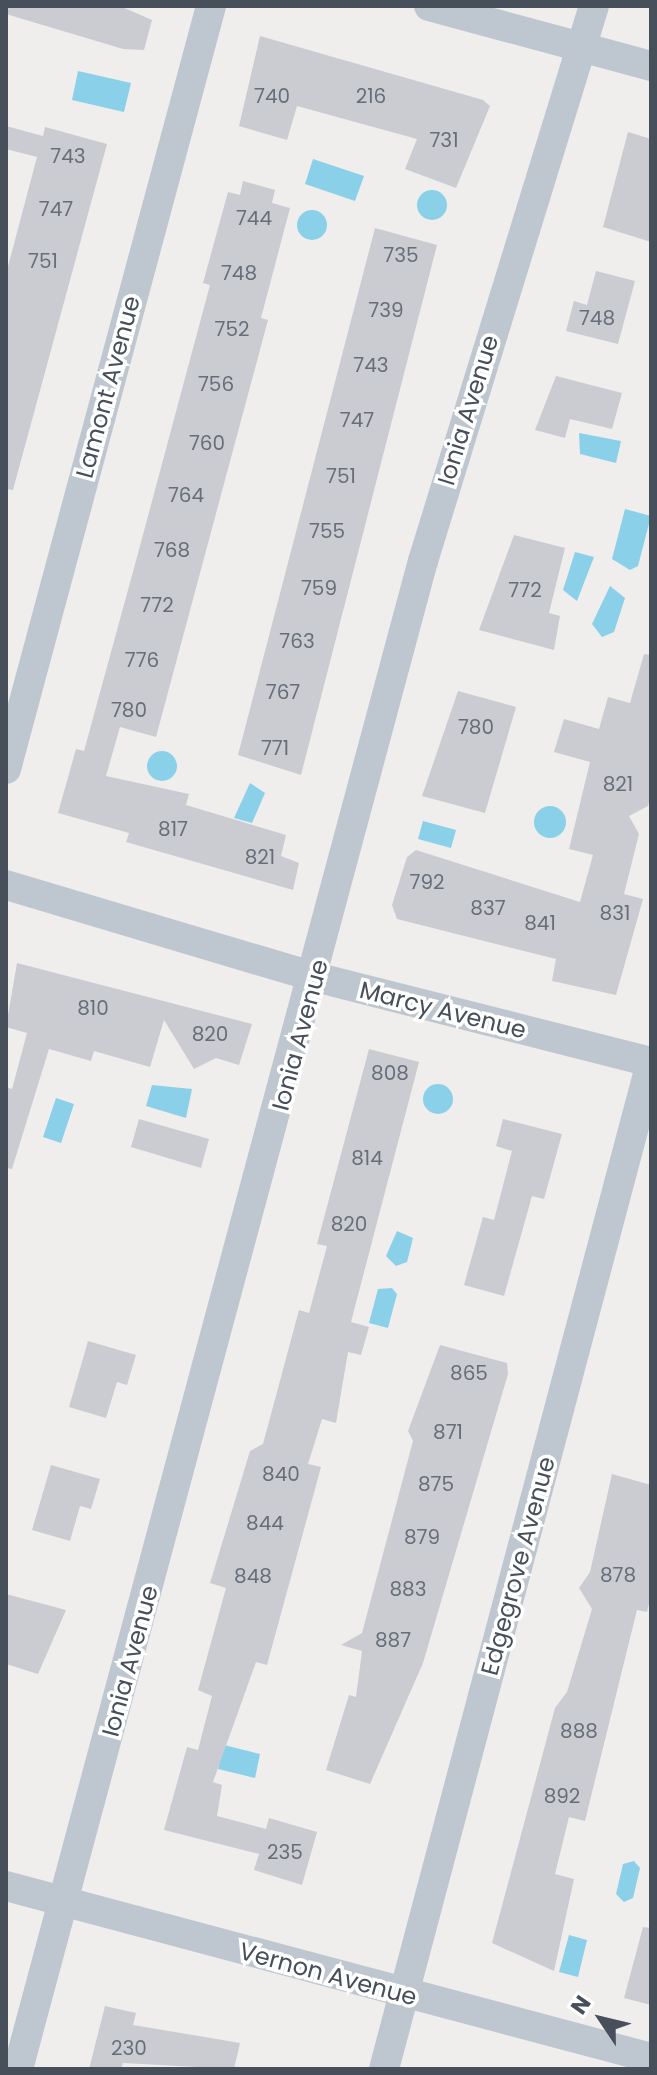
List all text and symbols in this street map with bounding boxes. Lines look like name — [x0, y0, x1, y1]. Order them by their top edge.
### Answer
house number: 740 — [254, 84, 290, 108]
house number: 216 — [356, 84, 386, 108]
house number: 731 — [429, 128, 459, 152]
house number: 743 — [50, 144, 86, 168]
house number: 747 — [39, 197, 73, 221]
house number: 744 — [236, 206, 272, 230]
house number: 735 — [383, 243, 419, 267]
house number: 751 — [28, 249, 58, 273]
house number: 748 — [221, 261, 257, 285]
street label: Lamont Avenue — [70, 293, 146, 481]
house number: 739 — [368, 298, 404, 322]
house number: 748 — [579, 306, 615, 330]
house number: 752 — [215, 317, 249, 341]
street label: Ionia Avenue — [432, 332, 504, 488]
house number: 743 — [353, 353, 389, 377]
house number: 756 — [198, 372, 234, 396]
house number: 747 — [340, 408, 374, 432]
house number: 760 — [189, 431, 225, 455]
house number: 751 — [326, 464, 356, 488]
house number: 764 — [168, 483, 204, 507]
house number: 755 — [309, 519, 345, 543]
house number: 768 — [154, 538, 190, 562]
house number: 759 — [301, 576, 337, 600]
house number: 772 — [508, 578, 542, 602]
house number: 772 — [140, 593, 174, 617]
house number: 763 — [279, 629, 315, 653]
house number: 776 — [125, 648, 159, 672]
house number: 767 — [266, 680, 300, 704]
house number: 780 — [111, 698, 147, 722]
house number: 780 — [458, 715, 494, 739]
house number: 771 — [261, 736, 289, 760]
house number: 821 — [603, 772, 633, 796]
house number: 817 — [158, 817, 188, 841]
house number: 821 — [245, 845, 275, 869]
house number: 792 — [409, 870, 445, 894]
house number: 837 — [470, 896, 506, 920]
house number: 831 — [600, 901, 630, 925]
house number: 841 — [524, 911, 556, 935]
street label: Ionia Avenue — [266, 956, 334, 1114]
street label: Marcy Avenue — [357, 975, 529, 1045]
house number: 810 — [77, 996, 109, 1020]
house number: 820 — [192, 1022, 228, 1046]
house number: 808 — [371, 1061, 409, 1085]
house number: 814 — [351, 1146, 383, 1170]
house number: 820 — [331, 1212, 367, 1236]
house number: 865 — [450, 1361, 488, 1385]
house number: 871 — [433, 1420, 463, 1444]
street label: Edgegrove Avenue — [475, 1454, 561, 1678]
house number: 840 — [262, 1462, 300, 1486]
house number: 875 — [418, 1472, 454, 1496]
house number: 844 — [246, 1511, 284, 1535]
house number: 879 — [404, 1525, 440, 1549]
house number: 878 — [600, 1563, 636, 1587]
house number: 848 — [234, 1564, 272, 1588]
house number: 883 — [389, 1577, 427, 1601]
street label: Ionia Avenue — [96, 1582, 164, 1740]
house number: 887 — [375, 1628, 411, 1652]
house number: 888 — [560, 1719, 598, 1743]
house number: 892 — [544, 1784, 580, 1808]
house number: 235 — [267, 1840, 303, 1864]
street label: Vernon Avenue — [236, 1936, 420, 2012]
north arrow — [561, 1979, 641, 2059]
text: N — [563, 1989, 598, 2021]
house number: 230 — [111, 2036, 147, 2060]

